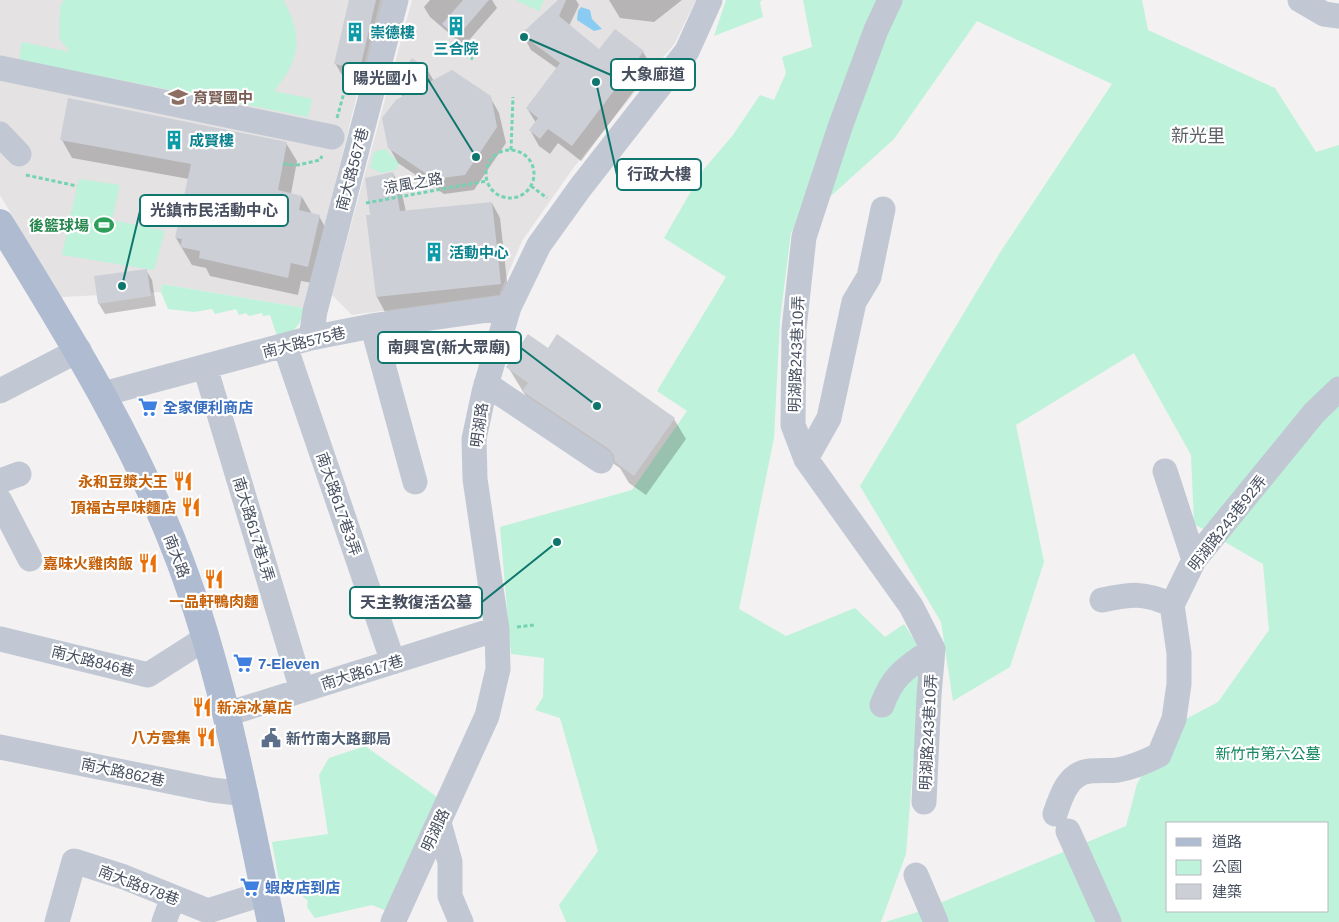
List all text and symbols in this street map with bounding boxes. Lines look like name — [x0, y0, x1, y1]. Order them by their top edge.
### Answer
building icon: 三合院 — [445, 15, 467, 37]
building icon: 崇德樓 — [344, 21, 366, 43]
place label: 崇德樓 — [370, 24, 415, 41]
place label: 三合院 — [433, 40, 479, 57]
callout: 大象廊道 — [611, 59, 695, 90]
callout: 陽光國小 — [343, 63, 427, 94]
text: 大象廊道 — [621, 65, 685, 83]
text: 陽光國小 — [353, 70, 417, 87]
school or university icon: 育賢國中 — [167, 86, 189, 108]
place label: 育賢國中 — [193, 89, 253, 106]
street label: 南大路567巷 — [333, 126, 371, 212]
district label: 新光里 — [1171, 126, 1225, 146]
building icon: 成賢樓 — [163, 129, 185, 151]
place label: 成賢樓 — [189, 132, 234, 149]
callout: 行政大樓 — [617, 159, 701, 190]
text: 行政大樓 — [627, 166, 691, 183]
street label: 涼風之路 — [382, 169, 444, 197]
callout: 光鎮市民活動中心 — [140, 195, 288, 226]
text: 光鎮市民活動中心 — [150, 201, 278, 219]
sports icon: 後籃球場 — [93, 214, 115, 236]
place label: 後籃球場 — [29, 217, 89, 234]
building icon: 活動中心 — [423, 241, 445, 263]
place label: 活動中心 — [449, 244, 509, 261]
street label: 明湖路243巷10弄 — [785, 295, 807, 413]
street label: 南大路575巷 — [261, 323, 347, 361]
callout: 南興宮(新大眾廟) — [378, 332, 521, 363]
text: 南興宮(新大眾廟) — [388, 339, 510, 356]
supermarket icon: 全家便利商店 — [137, 396, 159, 418]
place label: 全家便利商店 — [163, 399, 253, 416]
street label: 明湖路 — [467, 402, 491, 448]
street label: 南大路617巷3弄 — [313, 450, 365, 558]
restaurant icon: 永和豆漿大王 — [172, 470, 194, 492]
street label: 明湖路243巷92弄 — [1184, 472, 1270, 574]
place label: 永和豆漿大王 — [78, 473, 168, 490]
street label: 南大路617巷1弄 — [230, 475, 278, 583]
restaurant icon: 頂福古早味麵店 — [180, 496, 202, 518]
place label: 頂福古早味麵店 — [71, 499, 176, 516]
street label: 南大路 — [161, 532, 193, 580]
restaurant icon: 嘉味火雞肉飯 — [137, 552, 159, 574]
place label: 嘉味火雞肉飯 — [43, 555, 133, 572]
restaurant icon: 一品軒鴨肉麵 — [203, 568, 225, 590]
callout: 天主教復活公墓 — [350, 587, 482, 618]
place label: 一品軒鴨肉麵 — [169, 593, 259, 610]
text: 天主教復活公墓 — [360, 594, 472, 611]
street label: 南大路846巷 — [50, 642, 136, 680]
street label: 南大路617巷 — [319, 651, 405, 693]
supermarket icon: 7-Eleven — [232, 652, 254, 674]
place label: 7-Eleven — [258, 655, 320, 672]
street label: 明湖路243巷10弄 — [916, 673, 940, 791]
restaurant icon: 新涼冰菓店 — [191, 696, 213, 718]
place label: 新涼冰菓店 — [217, 699, 292, 716]
restaurant icon: 八方雲集 — [195, 726, 217, 748]
public building icon: 新竹南大路郵局 — [260, 727, 282, 749]
place label: 八方雲集 — [131, 729, 191, 746]
place label: 新竹南大路郵局 — [286, 730, 391, 747]
park label: 新竹市第六公墓 — [1215, 745, 1321, 762]
street label: 南大路862巷 — [80, 755, 166, 789]
street label: 明湖路 — [418, 806, 452, 854]
legend — [1166, 822, 1329, 912]
text: 道路 — [1212, 833, 1242, 850]
text: 公園 — [1212, 858, 1242, 875]
street label: 南大路878巷 — [96, 862, 182, 908]
supermarket icon: 蝦皮店到店 — [239, 876, 261, 898]
place label: 蝦皮店到店 — [265, 879, 340, 896]
text: 建築 — [1212, 883, 1242, 900]

